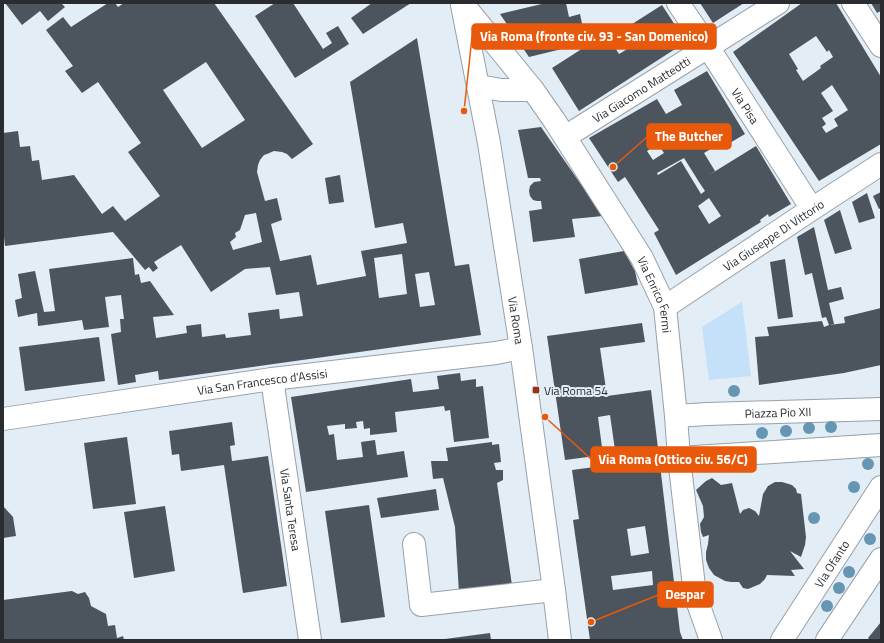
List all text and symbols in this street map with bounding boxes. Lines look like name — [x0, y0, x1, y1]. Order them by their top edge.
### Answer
callout: Via Roma (fronte civ. 93 - San Domenico) — [472, 24, 716, 49]
text: Via Roma (fronte civ. 93 - San Domenico) — [480, 26, 708, 46]
street label: Via Giacomo Matteotti — [588, 51, 694, 127]
street label: Via Pisa — [727, 84, 764, 128]
callout: The Butcher — [647, 124, 731, 149]
text: The Butcher — [655, 126, 723, 146]
street label: Via Giuseppe Di Vittorio — [719, 194, 828, 276]
street label: Via Enrico Fermi — [633, 253, 677, 334]
street label: Via Roma — [504, 295, 530, 345]
street label: Via San Francesco d'Assisi — [196, 363, 328, 400]
place label: Via Roma 54 — [544, 381, 608, 400]
marker: Via Roma 54 — [531, 385, 541, 395]
street label: Piazza Pio XII — [744, 402, 812, 422]
callout: Via Roma (Ottico civ. 56/C) — [591, 447, 756, 472]
text: Via Roma (Ottico civ. 56/C) — [598, 449, 748, 469]
street label: Via Santa Teresa — [276, 467, 306, 552]
street label: Via Ofanto — [809, 536, 854, 591]
callout: Despar — [658, 582, 713, 607]
text: Despar — [665, 584, 705, 604]

